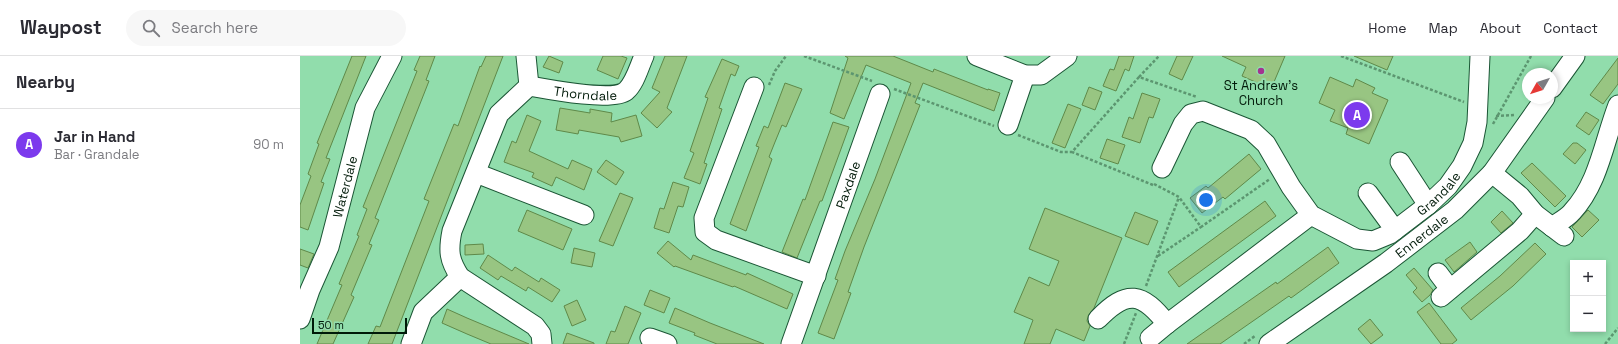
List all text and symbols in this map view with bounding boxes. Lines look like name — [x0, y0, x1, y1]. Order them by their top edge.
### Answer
search box — [126, 10, 406, 46]
text: Waypost — [20, 15, 102, 40]
icon: search — [140, 17, 162, 39]
text: Search here — [172, 18, 258, 37]
text: Home — [1368, 19, 1406, 37]
text: Map — [1428, 19, 1458, 37]
text: About — [1480, 19, 1521, 37]
text: Contact — [1543, 19, 1598, 37]
marker: St Andrew's Church — [1256, 66, 1266, 76]
north arrow — [1522, 68, 1558, 104]
text: Nearby — [16, 71, 75, 93]
place label: St Andrew's Church — [1224, 77, 1298, 109]
street label: Thorndale — [552, 82, 618, 104]
pin: A — [1344, 100, 1370, 130]
text: Jar in Hand — [54, 127, 135, 146]
text: A — [25, 136, 33, 153]
text: 90 m — [253, 136, 284, 153]
text: Bar · Grandale — [54, 146, 140, 163]
street label: Waterdale — [328, 154, 361, 219]
street label: Paxdale — [831, 159, 864, 211]
street label: Grandale — [1413, 168, 1464, 219]
your location — [1196, 190, 1216, 210]
street label: Ennerdale — [1392, 210, 1451, 262]
map controls — [1570, 260, 1606, 332]
button: + — [1570, 260, 1606, 296]
button: − — [1570, 296, 1606, 332]
scale bar — [312, 316, 407, 335]
text: 50 m — [318, 318, 344, 332]

